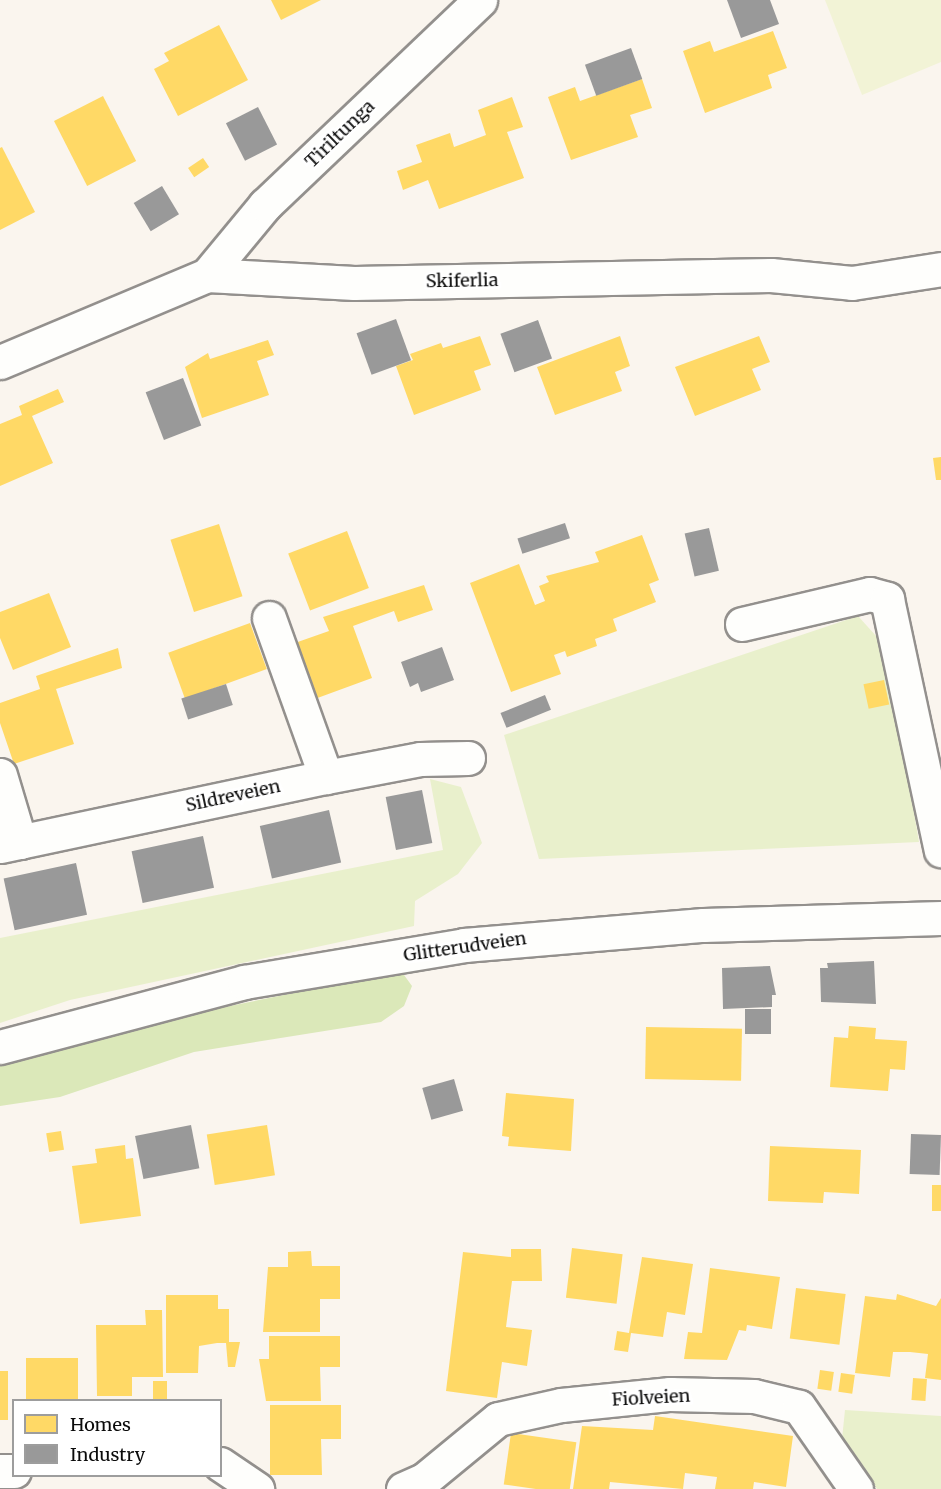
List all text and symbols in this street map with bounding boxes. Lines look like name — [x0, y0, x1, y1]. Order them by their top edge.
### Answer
street label: Tiriltunga — [301, 96, 379, 172]
street label: Skiferlia — [426, 270, 498, 292]
street label: Sildreveien — [184, 775, 282, 817]
street label: Glitterudveien — [402, 928, 528, 966]
street label: Fiolveien — [611, 1385, 691, 1411]
legend — [12, 1399, 222, 1477]
text: Homes — [70, 1413, 131, 1436]
text: Industry — [70, 1443, 145, 1466]

